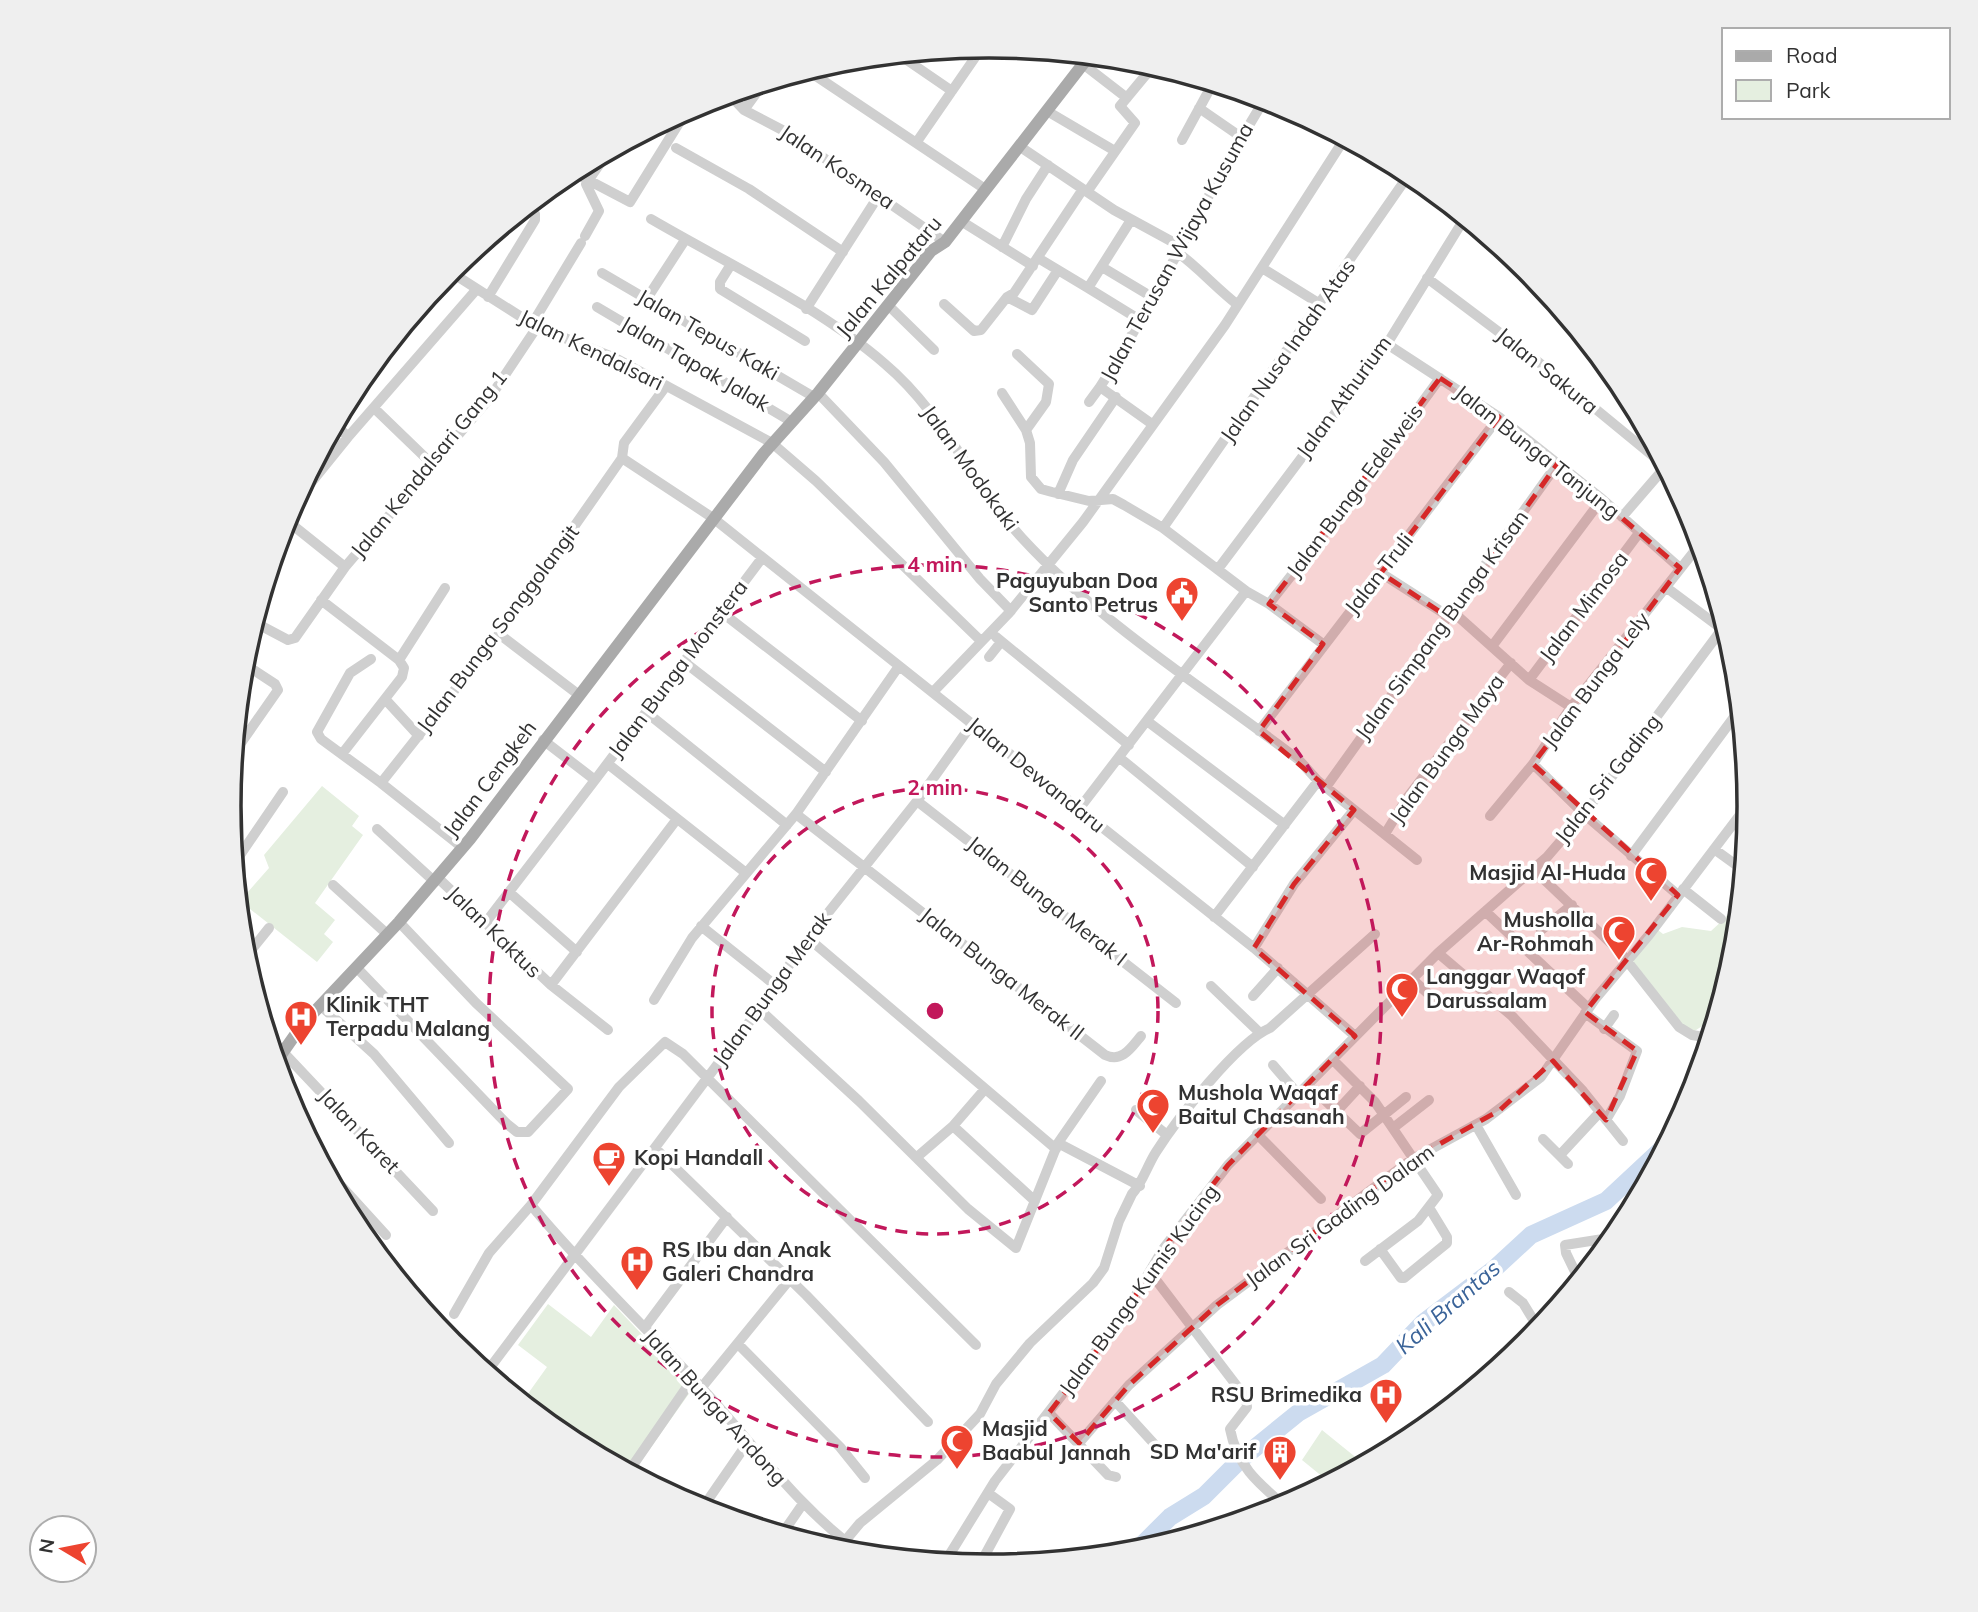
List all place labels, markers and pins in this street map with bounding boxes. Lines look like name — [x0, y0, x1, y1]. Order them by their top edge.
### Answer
place label: Paguyuban Doa Santo Petrus — [996, 567, 1158, 617]
public building icon: Paguyuban Doa Santo Petrus — [1163, 574, 1201, 623]
mosque icon: Masjid Al-Huda — [1632, 854, 1670, 903]
place label: Masjid Al-Huda — [1469, 859, 1626, 885]
place label: Musholla Ar-Rohmah — [1477, 906, 1594, 956]
mosque icon: Musholla Ar-Rohmah — [1600, 913, 1638, 962]
place label: Langgar Waqof Darussalam — [1426, 963, 1586, 1013]
mosque icon: Langgar Waqof Darussalam — [1383, 970, 1421, 1019]
place label: Klinik THT Terpadu Malang — [326, 991, 490, 1041]
hospital icon: Klinik THT Terpadu Malang — [282, 998, 320, 1047]
centre of rings — [923, 999, 947, 1023]
place label: Mushola Waqaf Baitul Chasanah — [1178, 1079, 1345, 1129]
mosque icon: Mushola Waqaf Baitul Chasanah — [1134, 1086, 1172, 1135]
cafe icon: Kopi Handall — [590, 1139, 628, 1188]
place label: Kopi Handall — [634, 1144, 763, 1170]
place label: RS Ibu dan Anak Galeri Chandra — [662, 1236, 831, 1286]
hospital icon: RS Ibu dan Anak Galeri Chandra — [618, 1243, 656, 1292]
hospital icon: RSU Brimedika — [1367, 1376, 1405, 1425]
place label: RSU Brimedika — [1211, 1381, 1362, 1407]
place label: Masjid Baabul Jannah — [982, 1415, 1131, 1465]
mosque icon: Masjid Baabul Jannah — [938, 1422, 976, 1471]
building icon: SD Ma'arif — [1261, 1433, 1299, 1482]
place label: SD Ma'arif — [1150, 1438, 1257, 1464]

